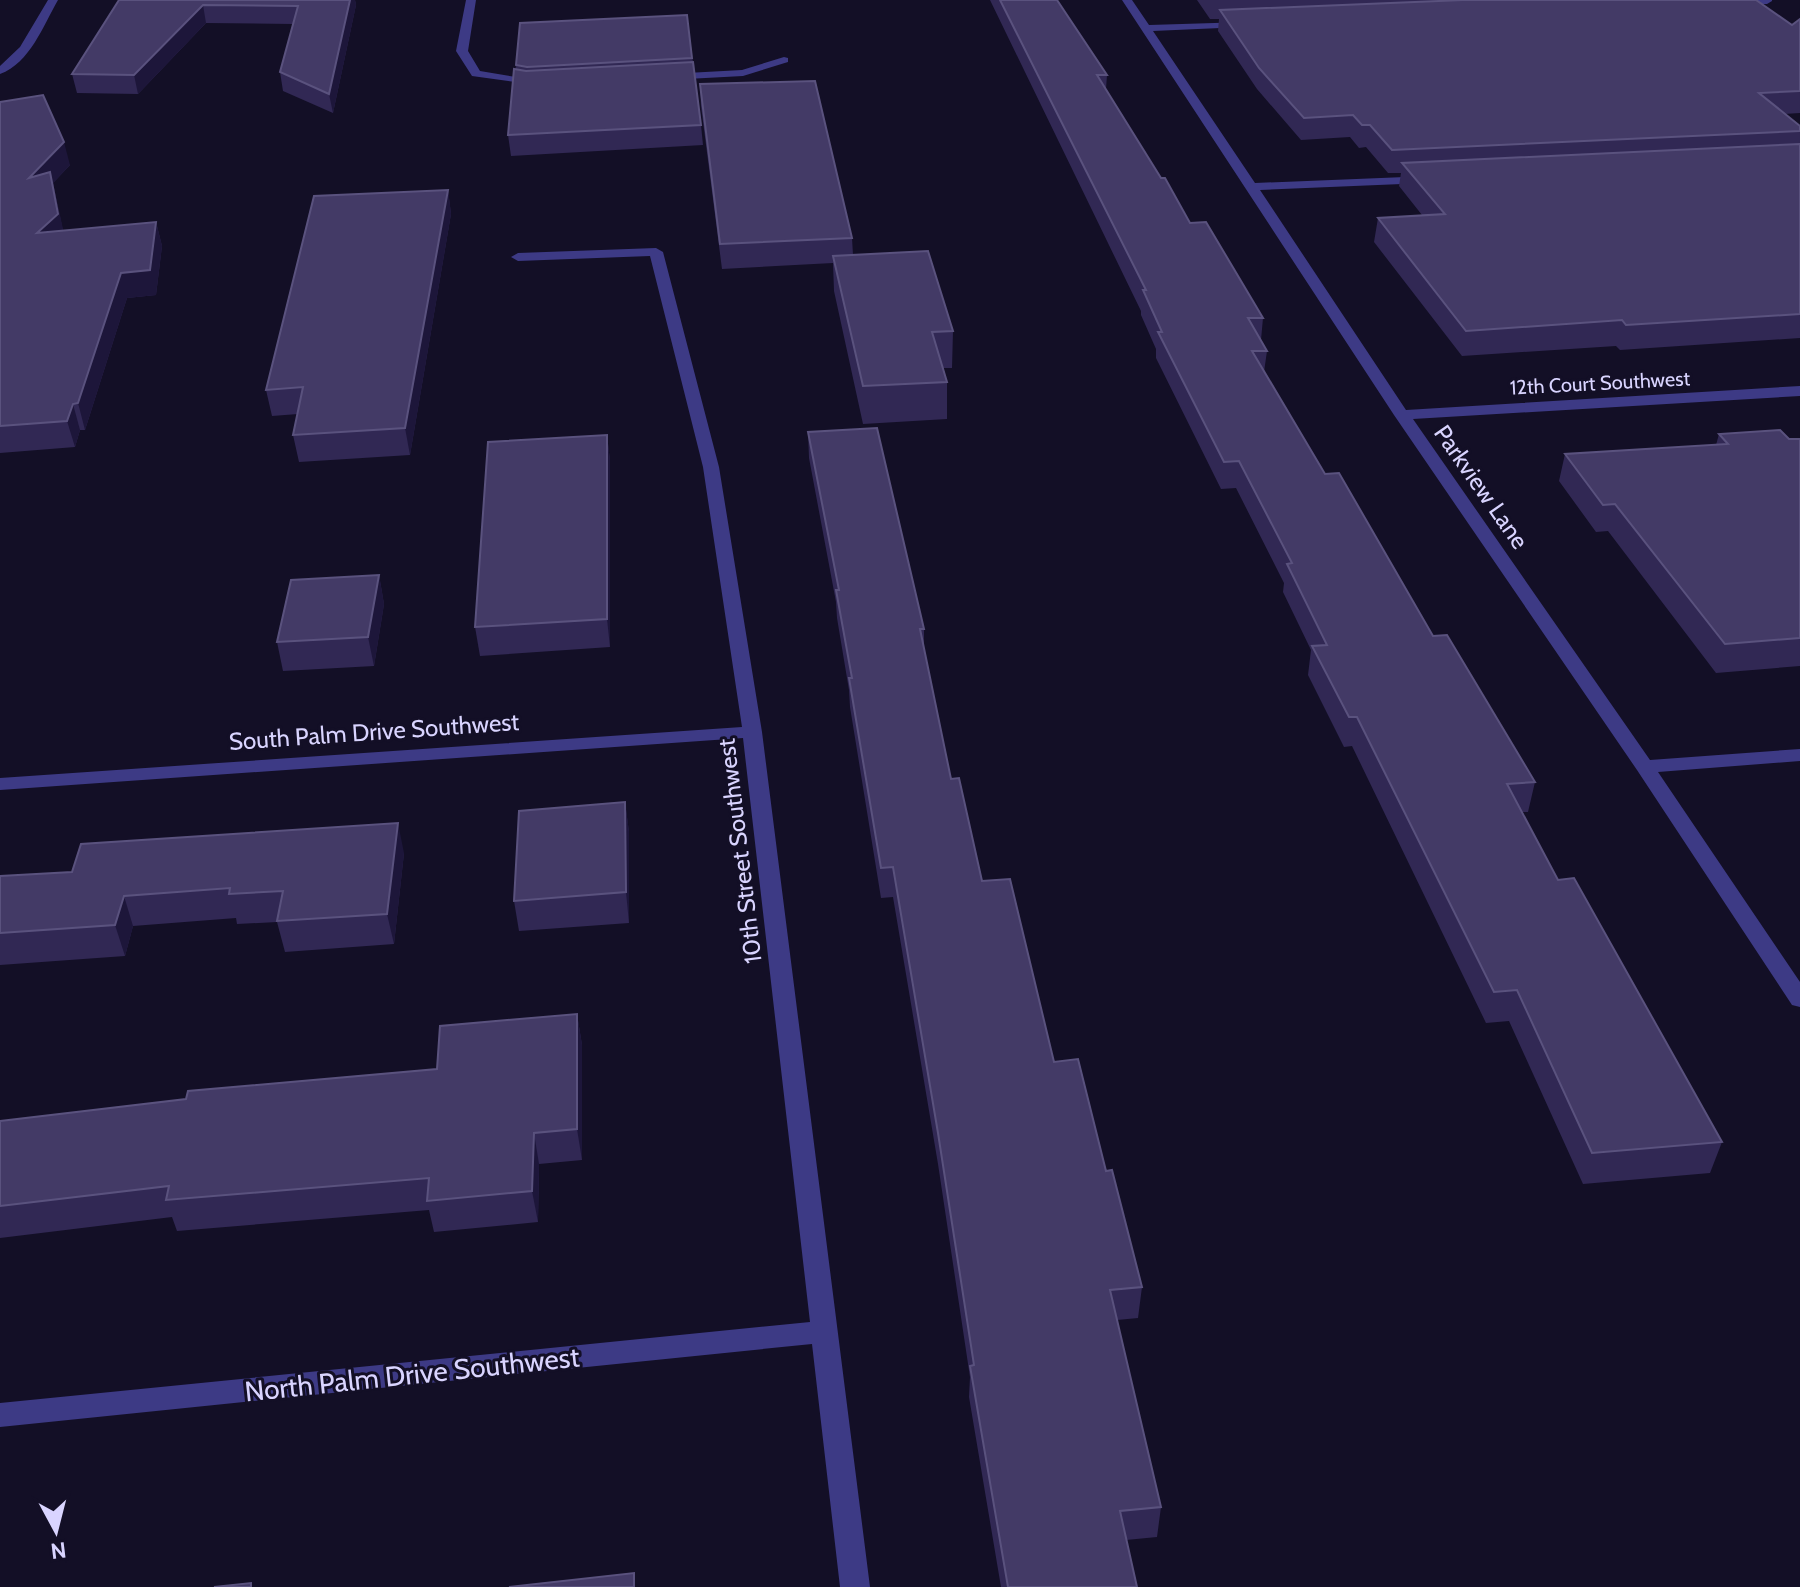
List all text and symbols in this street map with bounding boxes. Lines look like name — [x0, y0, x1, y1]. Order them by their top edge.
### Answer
street label: 12th Court Southwest — [1509, 366, 1691, 400]
street label: Parkview Lane — [1428, 419, 1535, 554]
street label: South Palm Drive Southwest — [228, 707, 520, 756]
street label: 10th Street Southwest — [711, 737, 768, 965]
street label: North Palm Drive Southwest — [243, 1340, 581, 1408]
north arrow — [16, 1491, 96, 1571]
text: N — [49, 1536, 68, 1565]

